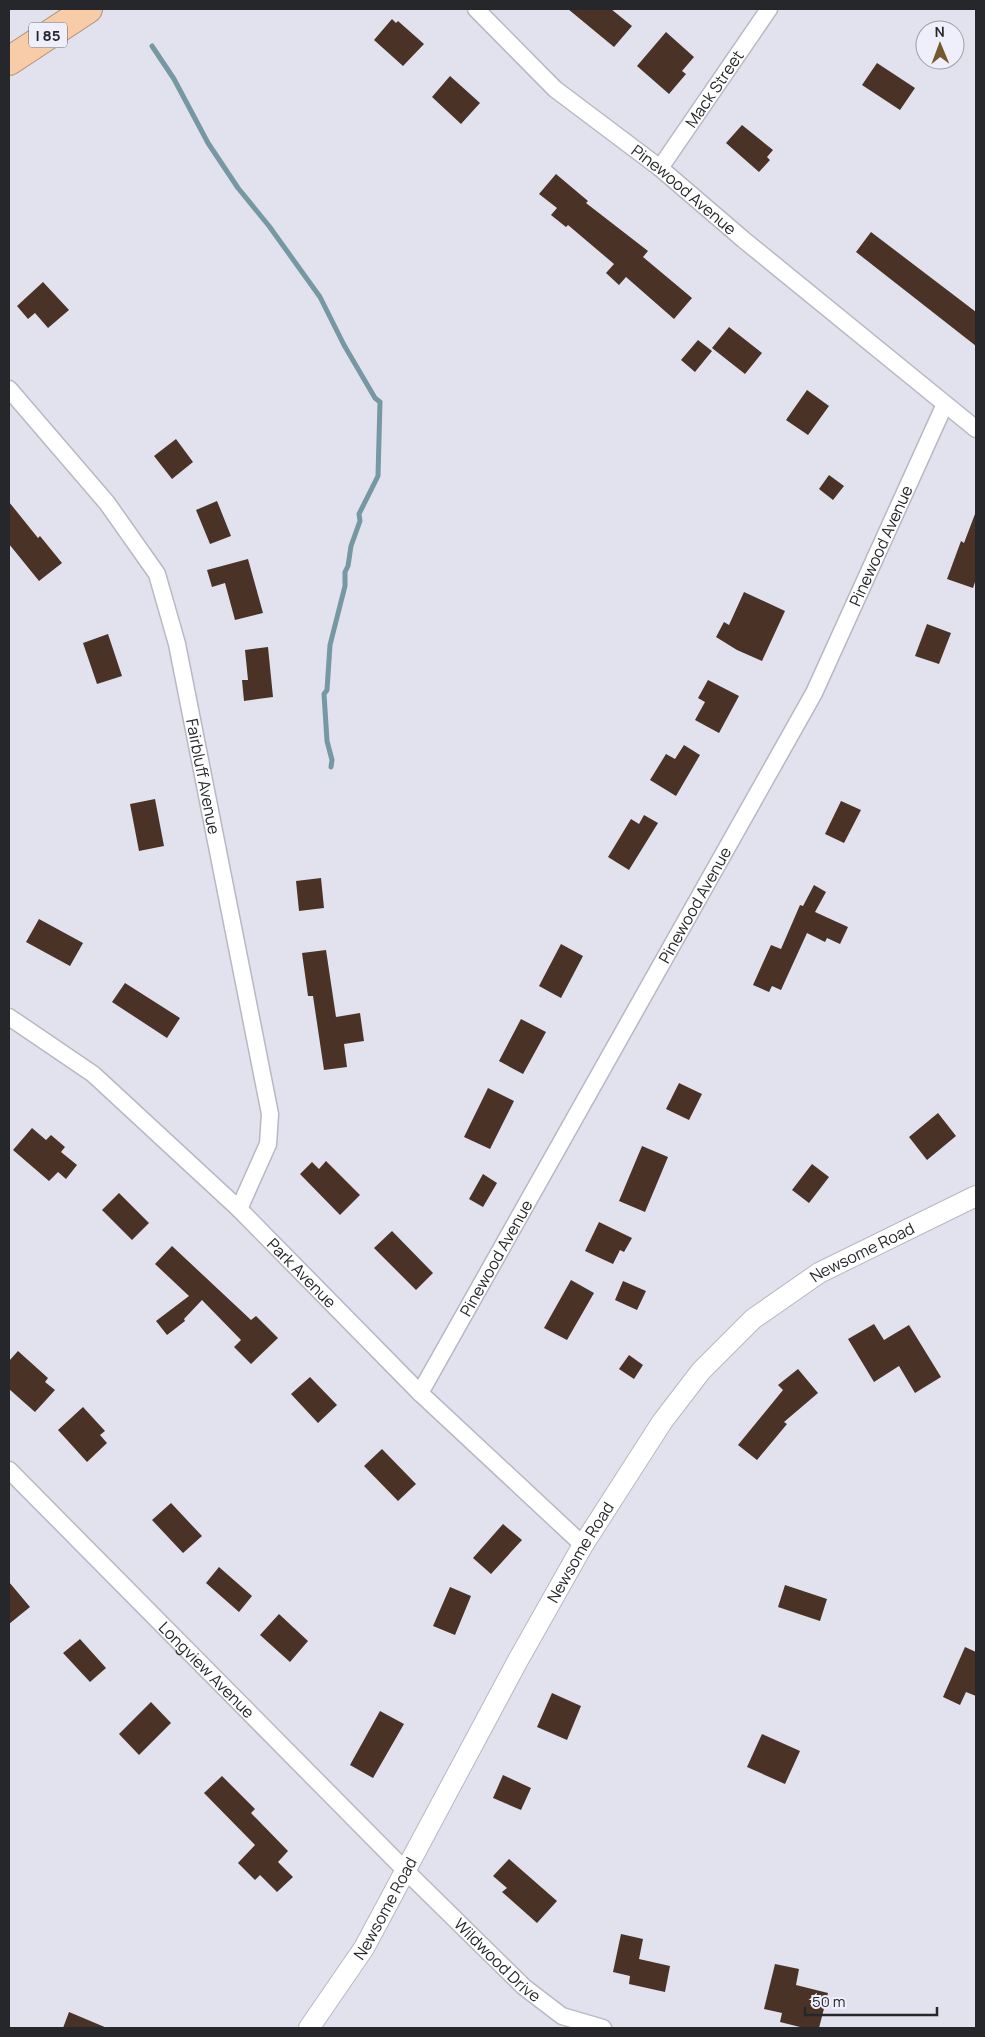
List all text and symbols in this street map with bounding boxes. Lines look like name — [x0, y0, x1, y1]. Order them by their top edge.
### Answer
north arrow — [915, 20, 965, 70]
road number: I 85 — [29, 22, 67, 48]
text: N — [935, 22, 945, 41]
street label: Mack Street — [680, 46, 749, 132]
street label: Pinewood Avenue — [627, 139, 741, 240]
street label: Pinewood Avenue — [844, 482, 918, 610]
street label: Fairbluff Avenue — [181, 717, 225, 836]
street label: Pinewood Avenue — [653, 843, 736, 967]
street label: Pinewood Avenue — [454, 1196, 538, 1320]
street label: Newsome Road — [805, 1217, 918, 1287]
street label: Park Avenue — [262, 1233, 341, 1313]
street label: Newsome Road — [542, 1498, 619, 1607]
street label: Longview Avenue — [154, 1617, 260, 1723]
street label: Newsome Road — [348, 1853, 422, 1964]
street label: Wildwood Drive — [449, 1913, 545, 2007]
scale bar — [805, 1984, 938, 2016]
text: 50 m — [812, 1991, 846, 2012]

